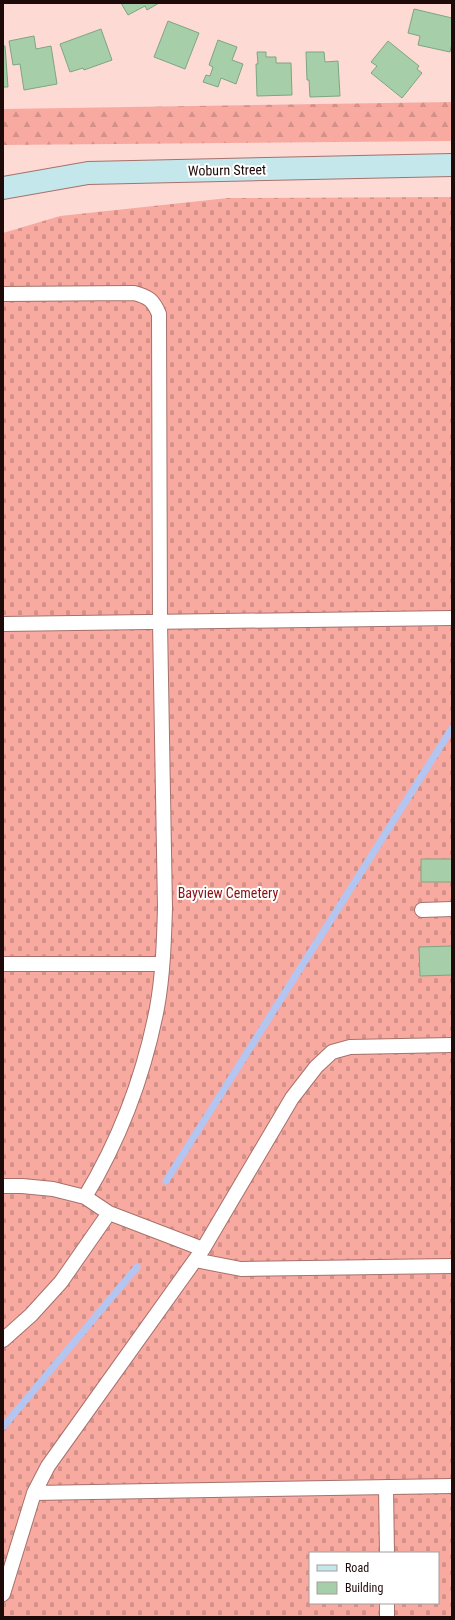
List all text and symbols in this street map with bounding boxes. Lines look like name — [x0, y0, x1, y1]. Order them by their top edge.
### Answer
street label: Woburn Street — [188, 161, 266, 179]
park label: Bayview Cemetery — [178, 885, 279, 901]
legend — [309, 1552, 439, 1604]
text: Road — [345, 1561, 369, 1575]
text: Building — [345, 1581, 383, 1595]

